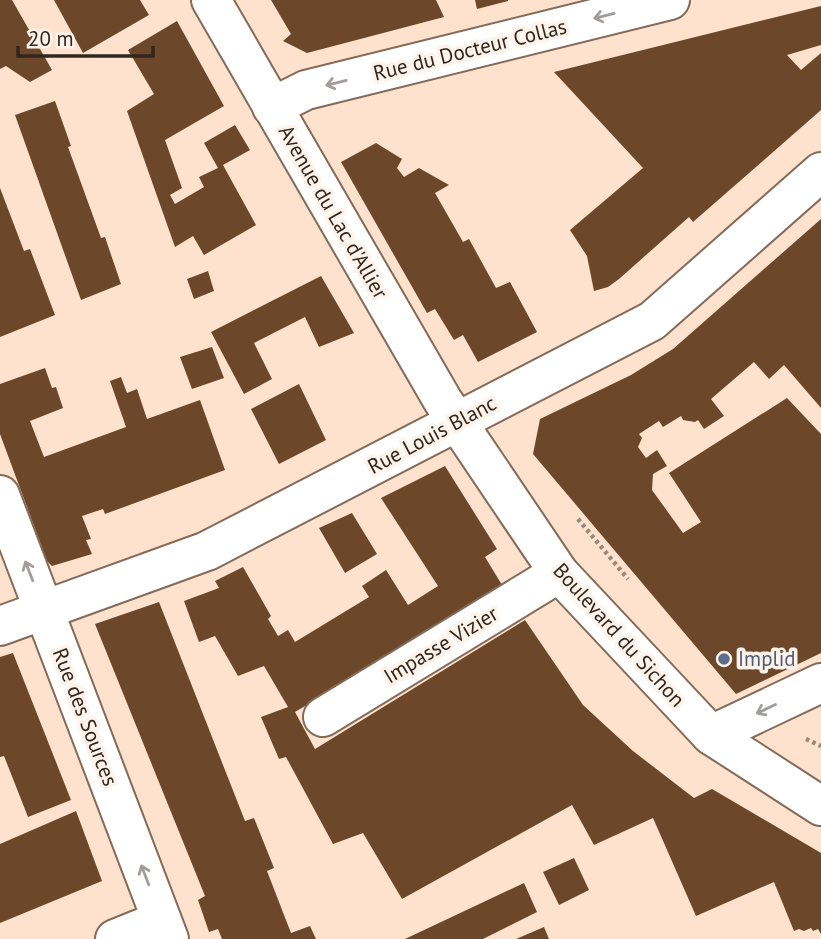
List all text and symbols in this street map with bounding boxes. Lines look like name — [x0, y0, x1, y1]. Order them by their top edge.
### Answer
one-way arrow — [593, 10, 616, 23]
street label: Rue du Docteur Collas — [370, 12, 569, 87]
scale bar — [18, 14, 152, 58]
text: 20 m — [28, 25, 74, 52]
one-way arrow — [325, 77, 348, 90]
street label: Avenue du Lac d'Allier — [273, 120, 394, 303]
street label: Rue Louis Blanc — [363, 389, 501, 480]
street label: Boulevard du Sichon — [548, 557, 691, 712]
one-way arrow — [22, 561, 34, 582]
street label: Impasse Vizier — [379, 600, 503, 689]
street label: Rue des Sources — [47, 644, 124, 790]
place label: Implid — [738, 645, 796, 672]
marker: Implid — [716, 651, 732, 667]
one-way arrow — [756, 703, 777, 716]
one-way arrow — [137, 865, 150, 887]

